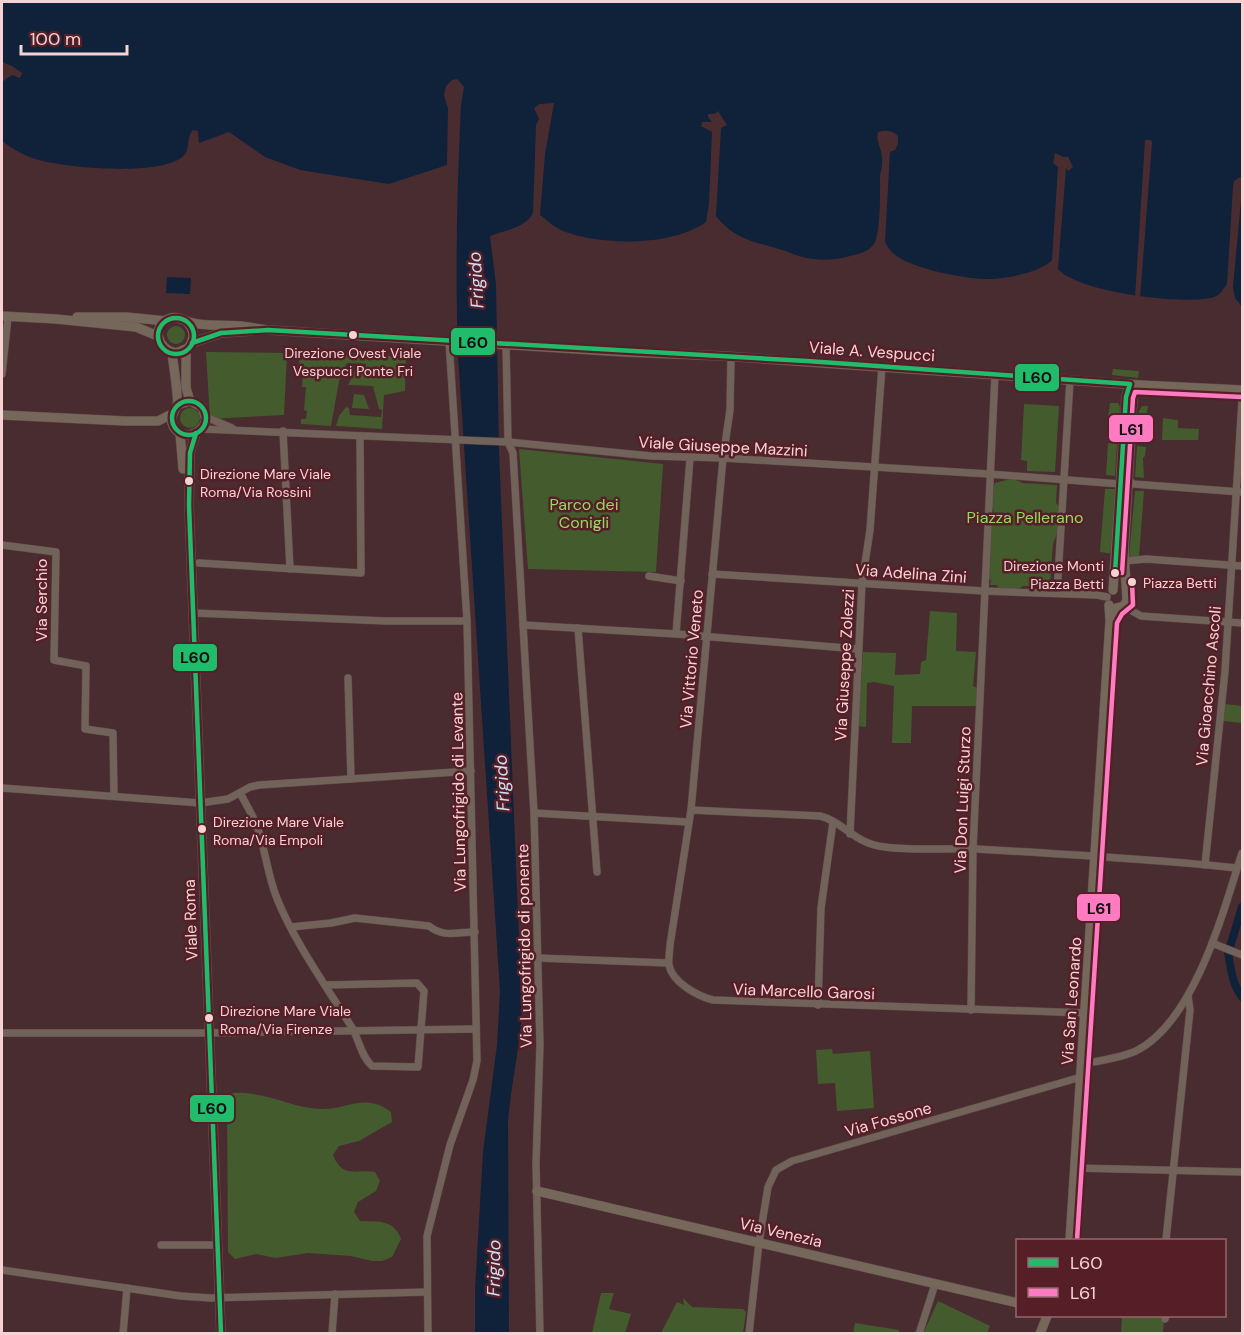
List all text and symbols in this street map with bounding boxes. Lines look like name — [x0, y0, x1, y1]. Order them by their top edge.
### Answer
scale bar — [21, 18, 128, 56]
text: 100 m — [30, 27, 81, 51]
water label: Frigido — [463, 251, 489, 309]
line badge: L60 — [450, 327, 496, 356]
marker: Direzione Ovest Viale Vespucci Ponte Fri — [347, 329, 359, 341]
text: L60 — [458, 332, 488, 353]
street label: Viale A. Vespucci — [808, 337, 936, 366]
place label: Direzione Ovest Viale Vespucci Ponte Fri — [285, 344, 421, 380]
line badge: L60 — [1014, 363, 1060, 392]
text: L60 — [1022, 367, 1052, 388]
line badge: L61 — [1108, 414, 1154, 443]
text: L61 — [1119, 419, 1143, 440]
street label: Viale Giuseppe Mazzini — [638, 432, 808, 461]
place label: Direzione Mare Viale Roma/Via Rossini — [200, 465, 331, 501]
marker: Direzione Mare Viale Roma/Via Rossini — [183, 475, 195, 487]
park label: Parco dei Conigli — [549, 494, 619, 533]
park label: Piazza Pellerano — [967, 507, 1083, 528]
place label: Direzione Monti Piazza Betti — [1003, 557, 1104, 593]
street label: Via Serchio — [31, 558, 52, 642]
street label: Via Adelina Zini — [854, 559, 968, 588]
marker: Direzione Monti Piazza Betti — [1109, 567, 1121, 579]
place label: Piazza Betti — [1143, 574, 1217, 592]
marker: Piazza Betti — [1126, 576, 1138, 588]
street label: Via Giuseppe Zolezzi — [830, 588, 859, 742]
street label: Via Vittorio Veneto — [675, 589, 708, 730]
street label: Via Gioacchino Ascoli — [1191, 605, 1226, 767]
line badge: L60 — [172, 643, 218, 672]
text: L60 — [180, 647, 210, 668]
street label: Via Lungofrigido di Levante — [446, 692, 471, 892]
street label: Via Don Luigi Sturzo — [949, 726, 976, 874]
water label: Frigido — [489, 754, 515, 812]
place label: Direzione Mare Viale Roma/Via Empoli — [213, 813, 344, 849]
marker: Direzione Mare Viale Roma/Via Empoli — [196, 823, 208, 835]
street label: Via Lungofrigido di ponente — [512, 844, 537, 1048]
street label: Viale Roma — [179, 879, 202, 961]
line badge: L61 — [1076, 893, 1121, 922]
text: L61 — [1087, 898, 1111, 919]
street label: Via San Leonardo — [1057, 936, 1086, 1066]
street label: Via Marcello Garosi — [733, 979, 875, 1004]
place label: Direzione Mare Viale Roma/Via Firenze — [220, 1002, 351, 1038]
marker: Direzione Mare Viale Roma/Via Firenze — [203, 1012, 215, 1024]
line badge: L60 — [189, 1094, 235, 1123]
street label: Via Fossone — [842, 1097, 934, 1142]
text: L60 — [197, 1098, 227, 1119]
street label: Via Venezia — [737, 1213, 824, 1252]
water label: Frigido — [482, 1239, 506, 1297]
legend — [1016, 1239, 1226, 1317]
text: L60 — [1070, 1251, 1103, 1275]
text: L61 — [1070, 1281, 1096, 1305]

